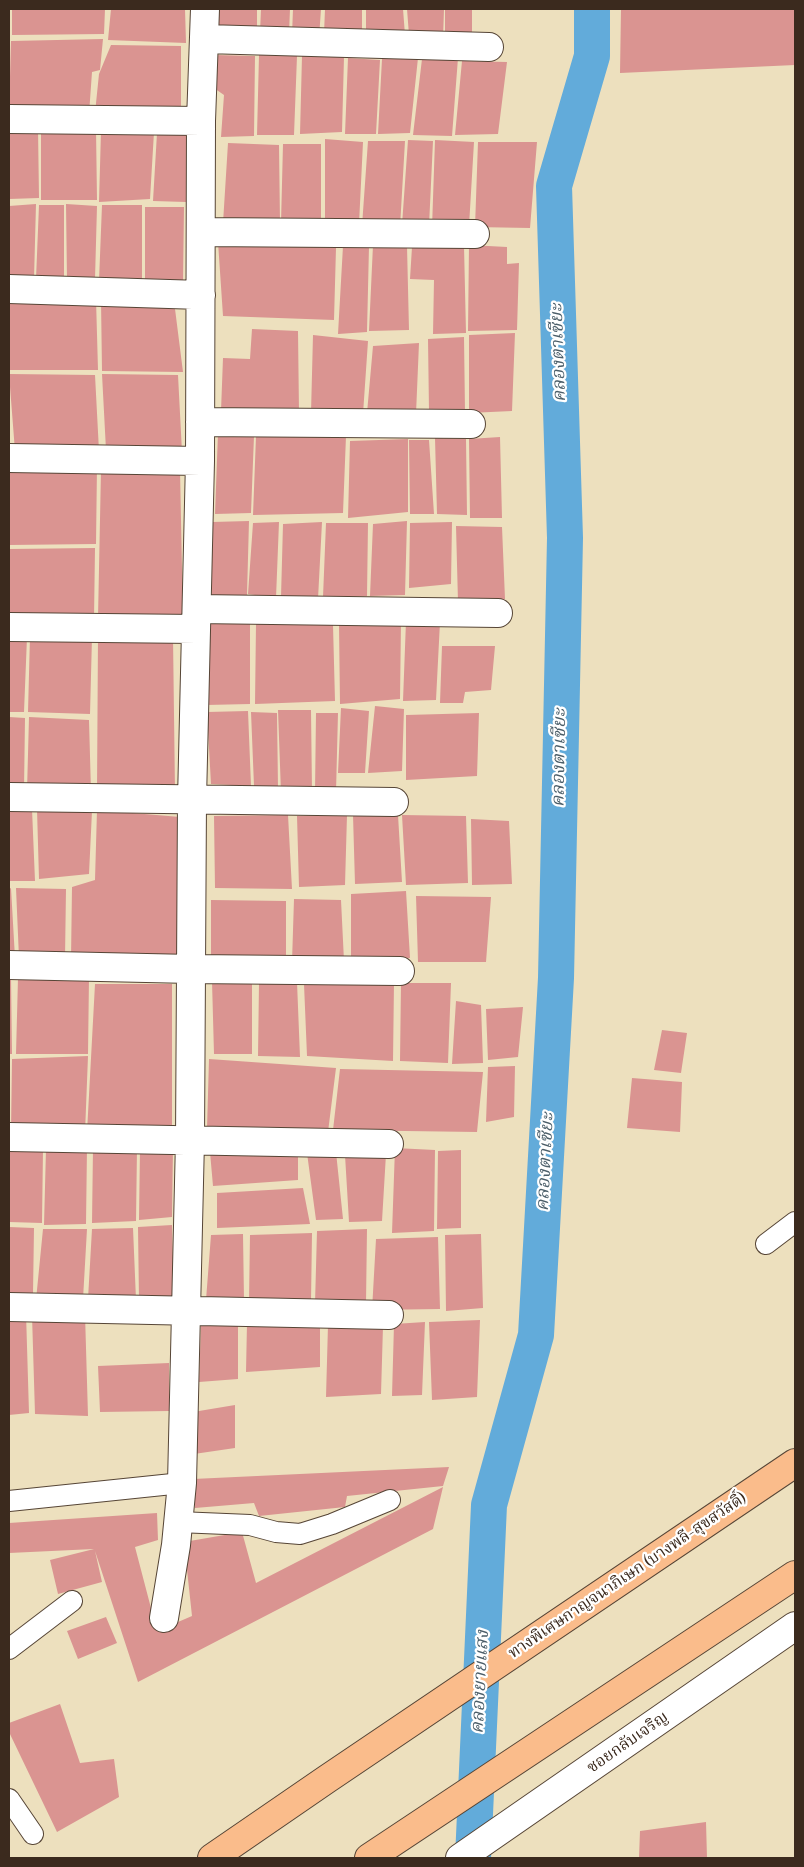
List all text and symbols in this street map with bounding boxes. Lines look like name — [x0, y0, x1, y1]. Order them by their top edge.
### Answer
water label: คลองตาเซียะ — [546, 303, 572, 403]
water label: คลองตาเซียะ — [548, 709, 572, 807]
water label: คลองตาเซียะ — [533, 1112, 559, 1212]
street label: ทางพิเศษกาญจนาภิเษก (บางพลี-สุขสวัสดิ์) — [505, 1489, 751, 1663]
water label: คลองยายแสง — [467, 1630, 495, 1734]
street label: ซอยกลับเจริญ — [584, 1708, 672, 1778]

